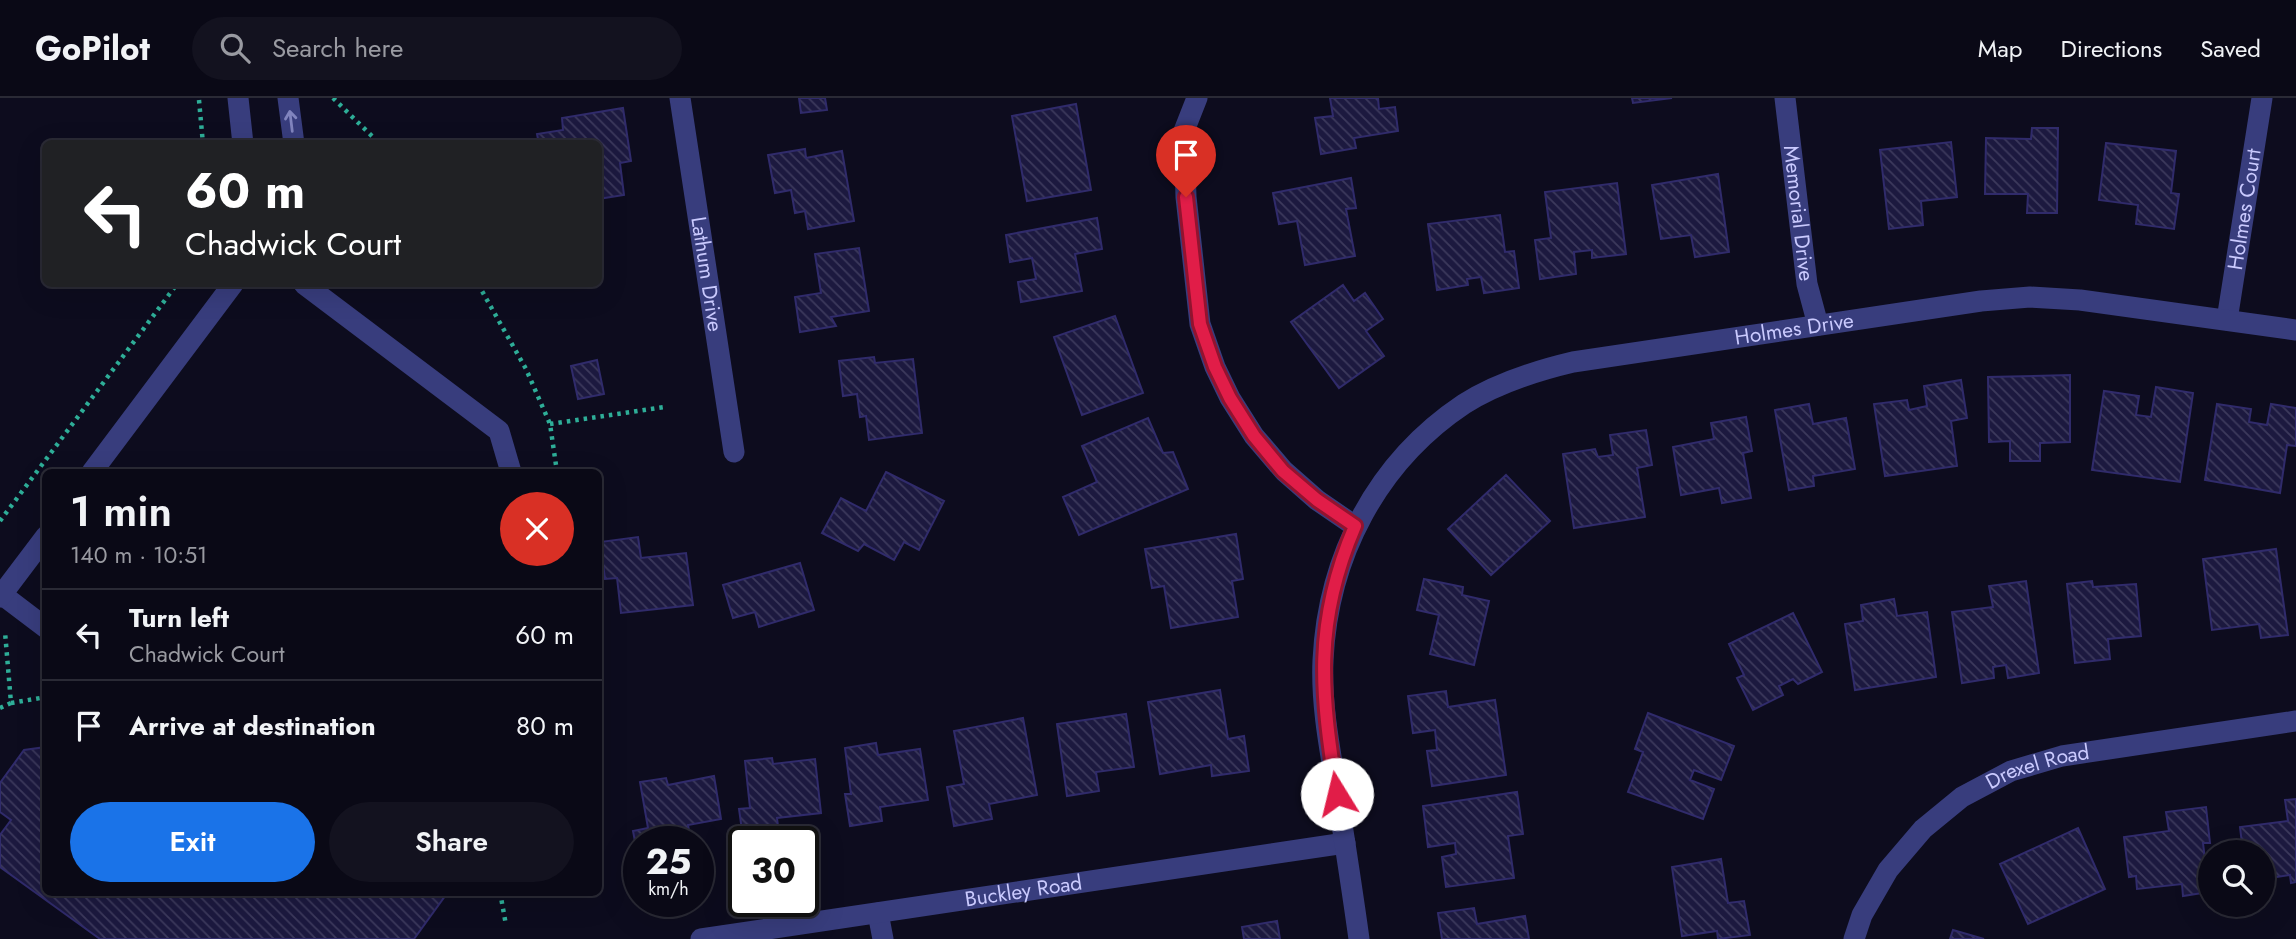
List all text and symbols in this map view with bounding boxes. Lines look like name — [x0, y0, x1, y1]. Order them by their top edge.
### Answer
search box — [192, 17, 682, 80]
text: GoPilot — [35, 25, 150, 72]
icon: search — [216, 29, 254, 67]
text: Search here — [272, 29, 403, 67]
text: Map — [1978, 31, 2023, 66]
text: Directions — [2061, 31, 2162, 66]
text: Saved — [2200, 31, 2261, 66]
one-way arrow — [284, 110, 297, 133]
pin — [1156, 125, 1216, 197]
icon: arrive — [1167, 136, 1205, 174]
street label: Memorial Drive — [1776, 144, 1822, 283]
street label: Holmes Court — [2220, 147, 2269, 272]
text: 60 m — [185, 156, 305, 226]
icon: left — [70, 168, 161, 259]
street label: Lathum Drive — [683, 214, 730, 334]
text: Chadwick Court — [185, 221, 401, 267]
street label: Holmes Drive — [1733, 305, 1856, 353]
text: 1 min — [70, 481, 172, 542]
button: close — [500, 492, 574, 566]
text: 140 m · 10:51 — [70, 538, 207, 572]
text: Turn left — [129, 599, 229, 637]
icon: left — [70, 616, 108, 654]
text: 60 m — [515, 616, 574, 654]
text: Chadwick Court — [129, 637, 284, 671]
icon: arrive — [70, 707, 108, 745]
text: Arrive at destination — [129, 707, 376, 745]
text: 80 m — [516, 707, 574, 745]
street label: Drexel Road — [1980, 737, 2091, 797]
position arrow — [1300, 757, 1374, 831]
button: Exit — [70, 802, 315, 882]
button: Share — [329, 802, 574, 882]
speed limit sign: 30 — [728, 826, 819, 917]
text: 25 — [646, 837, 691, 887]
map controls — [2198, 840, 2275, 917]
button: search — [2198, 840, 2275, 917]
street label: Buckley Road — [963, 867, 1084, 914]
text: km/h — [648, 876, 689, 902]

